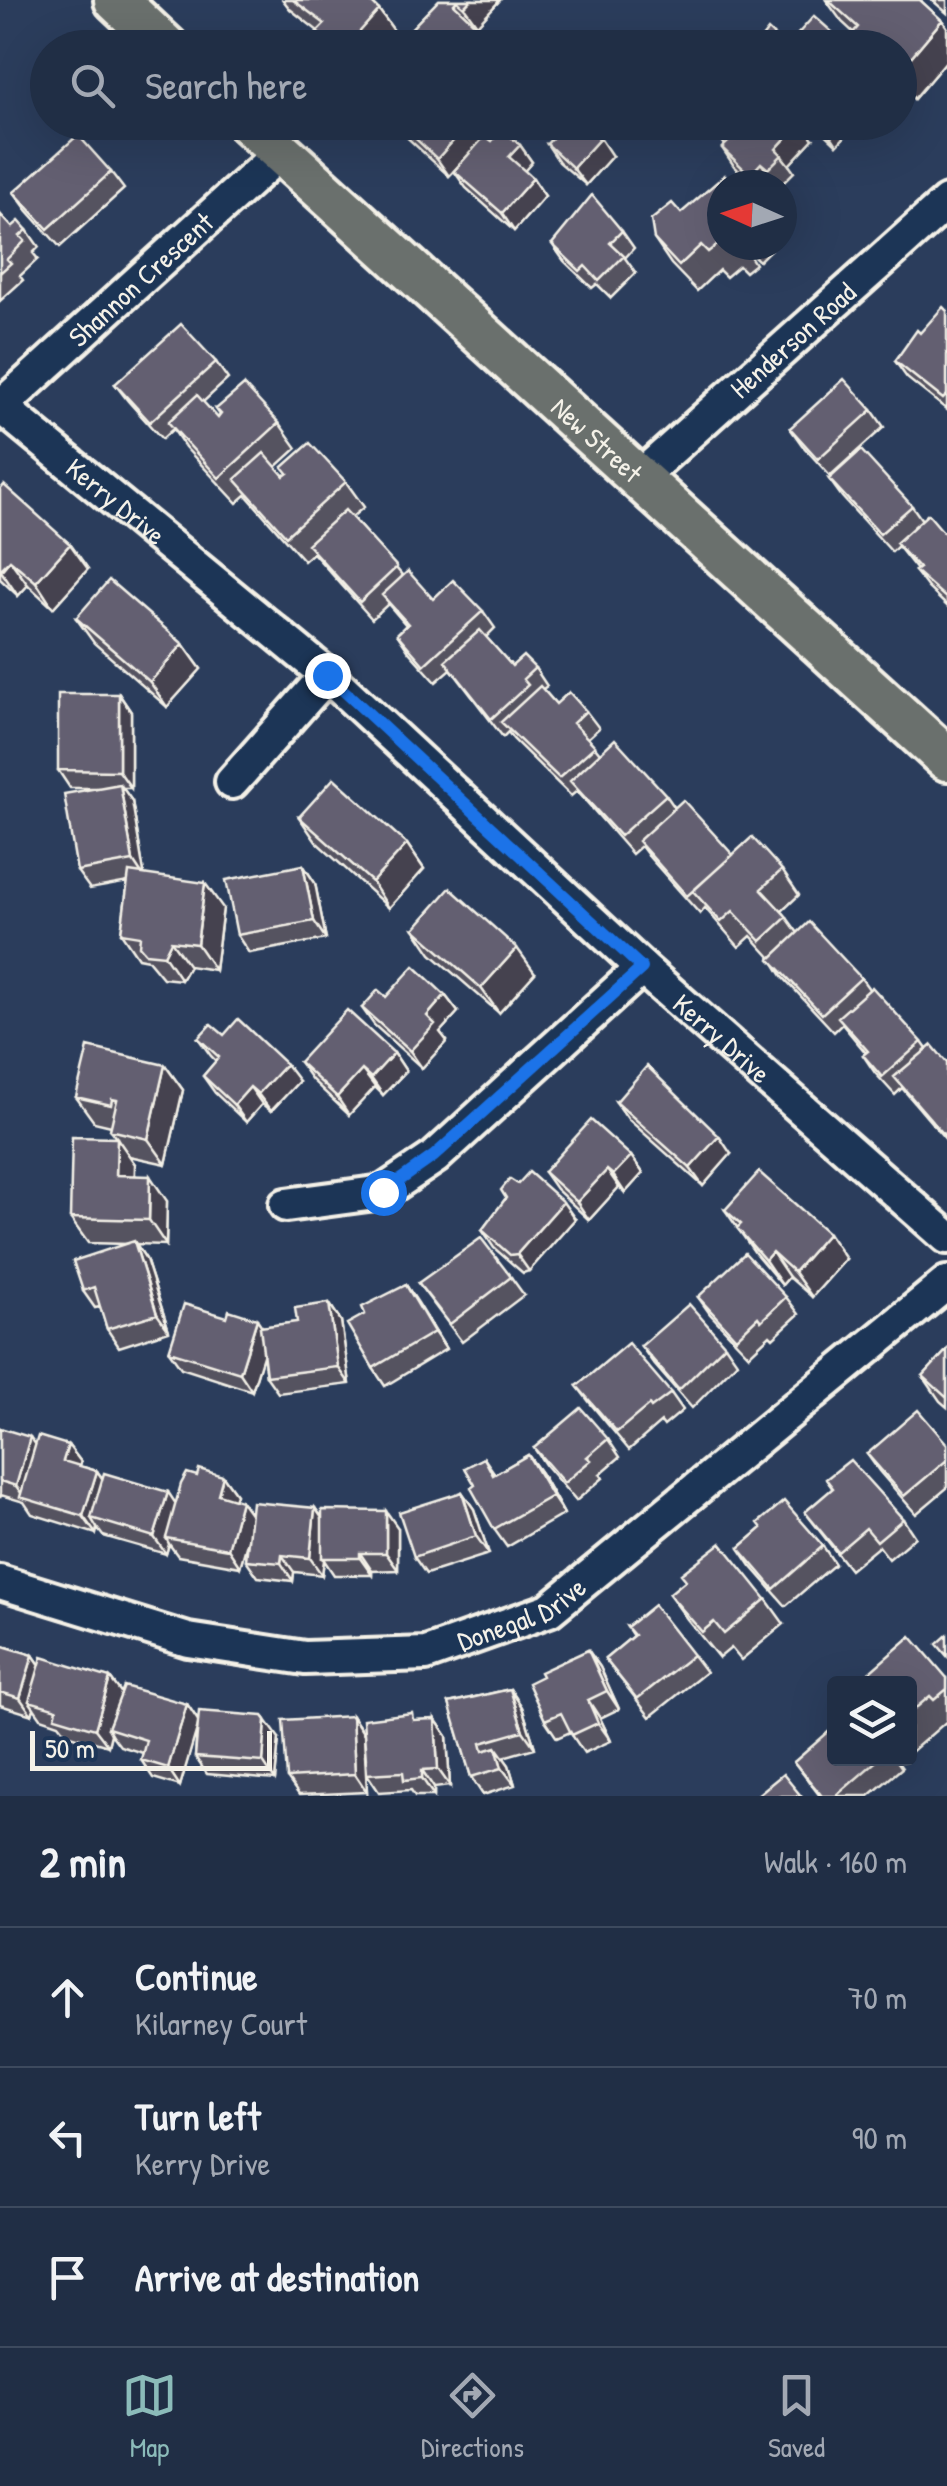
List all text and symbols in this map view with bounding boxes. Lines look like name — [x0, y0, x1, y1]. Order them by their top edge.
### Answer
search box — [30, 30, 917, 140]
icon: search — [65, 58, 120, 113]
text: Search here — [145, 59, 307, 111]
north arrow — [707, 170, 797, 260]
street label: Shannon Crescent — [60, 203, 222, 355]
street label: Henderson Road — [722, 274, 864, 407]
street label: New Street — [543, 389, 651, 491]
street label: Kerry Drive — [58, 449, 174, 554]
route end — [305, 653, 351, 699]
street label: Kerry Drive — [665, 985, 779, 1092]
route start — [361, 1170, 407, 1216]
street label: Donegal Drive — [452, 1568, 594, 1660]
map controls — [827, 1676, 917, 1766]
button: layers — [827, 1676, 917, 1766]
scale bar — [30, 1726, 272, 1770]
text: 50 m — [45, 1729, 95, 1767]
text: 2 min — [40, 1833, 126, 1890]
text: Walk · 160 m — [764, 1840, 907, 1883]
text: Continue — [135, 1950, 257, 2002]
icon: ahead — [40, 1970, 95, 2025]
text: 70 m — [848, 1976, 907, 2019]
text: Kilarney Court — [135, 2002, 307, 2045]
text: Turn left — [135, 2090, 260, 2142]
icon: left — [40, 2110, 95, 2165]
text: 90 m — [852, 2116, 907, 2159]
text: Kerry Drive — [135, 2142, 270, 2185]
icon: arrive — [40, 2250, 95, 2305]
text: Arrive at destination — [135, 2251, 419, 2303]
tab: Map — [122, 2368, 177, 2466]
tab: Directions — [421, 2368, 524, 2466]
tab: Saved — [768, 2368, 825, 2466]

